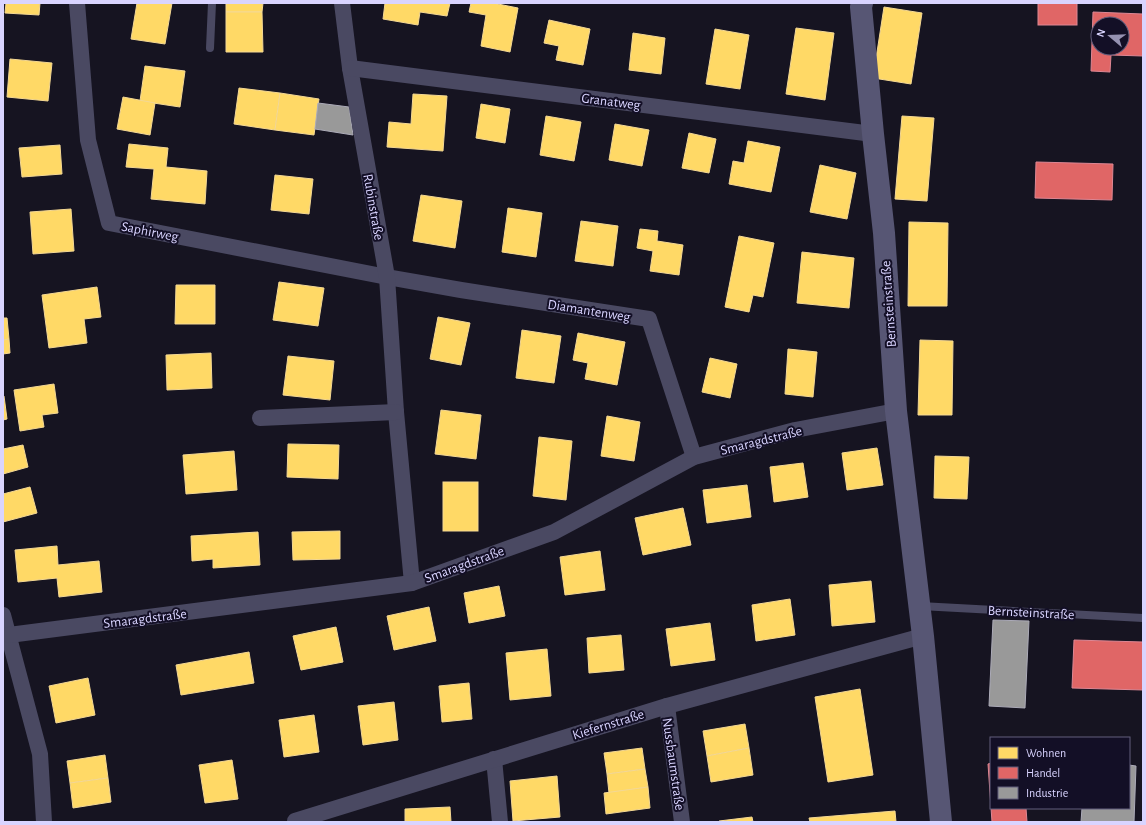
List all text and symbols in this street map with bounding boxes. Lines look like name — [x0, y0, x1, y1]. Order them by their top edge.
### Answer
north arrow — [1090, 16, 1130, 56]
text: N — [1095, 27, 1107, 38]
street label: Granatweg — [581, 91, 641, 113]
street label: Rubinstraße — [360, 173, 386, 241]
street label: Saphirweg — [120, 220, 180, 244]
street label: Bernsteinstraße — [879, 260, 899, 348]
street label: Diamantenweg — [546, 298, 631, 324]
street label: Smaragdstraße — [719, 424, 804, 458]
street label: Smaragdstraße — [423, 544, 506, 586]
street label: Bernsteinstraße — [987, 604, 1075, 622]
street label: Smaragdstraße — [103, 607, 187, 631]
street label: Kiefernstraße — [571, 707, 646, 743]
street label: Nussbaumstraße — [660, 717, 686, 811]
legend — [990, 737, 1130, 809]
text: Wohnen — [1026, 747, 1066, 759]
text: Handel — [1026, 767, 1060, 779]
text: Industrie — [1026, 787, 1068, 799]

